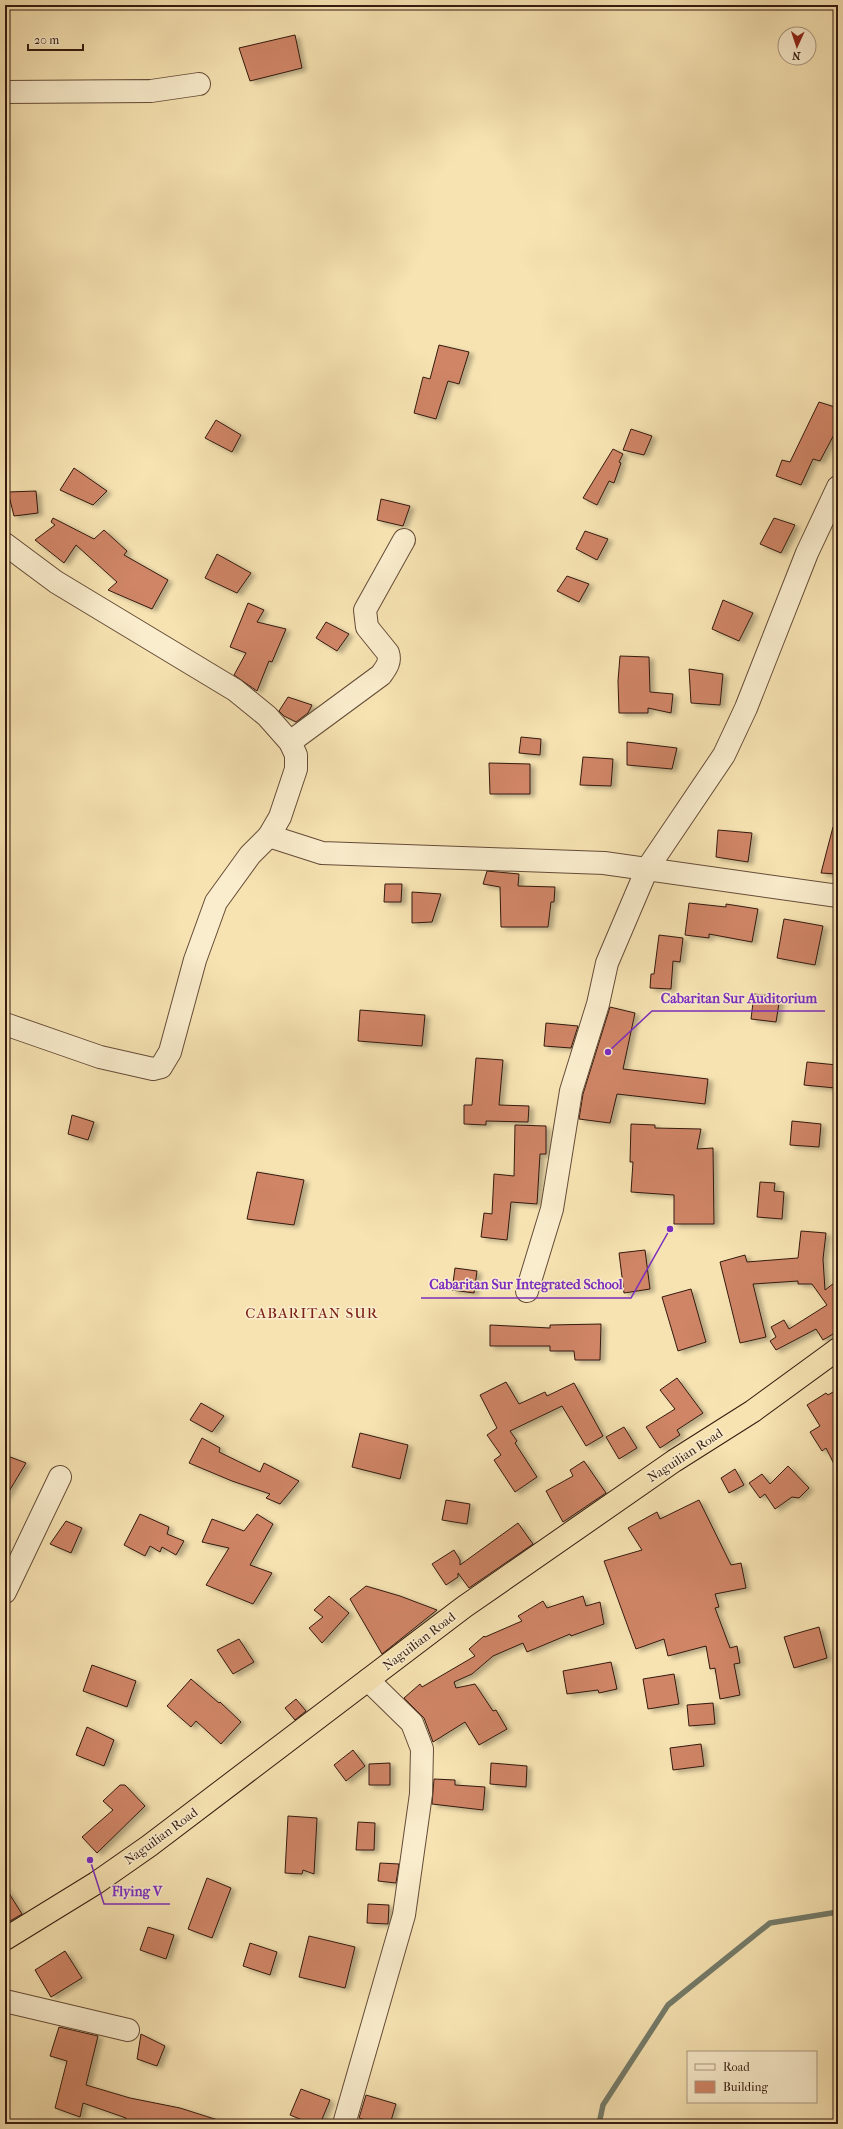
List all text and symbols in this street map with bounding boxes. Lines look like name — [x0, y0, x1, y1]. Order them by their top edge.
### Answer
scale bar — [28, 26, 83, 52]
north arrow — [777, 26, 817, 66]
text: 20 m — [34, 33, 59, 47]
text: N — [791, 49, 801, 62]
callout: Cabaritan Sur Auditorium — [652, 985, 825, 1011]
text: Cabaritan Sur Auditorium — [661, 990, 818, 1007]
callout: Cabaritan Sur Integrated School — [421, 1272, 631, 1298]
text: Cabaritan Sur Integrated School — [429, 1276, 623, 1293]
district label: CABARITAN SUR — [245, 1304, 379, 1322]
street label: Naguilian Road — [645, 1425, 726, 1485]
street label: Naguilian Road — [380, 1608, 459, 1673]
street label: Naguilian Road — [122, 1804, 201, 1868]
callout: Flying V — [104, 1878, 170, 1904]
text: Flying V — [111, 1883, 163, 1900]
legend — [687, 2051, 817, 2103]
text: Road — [723, 2060, 750, 2074]
text: Building — [723, 2080, 768, 2094]

